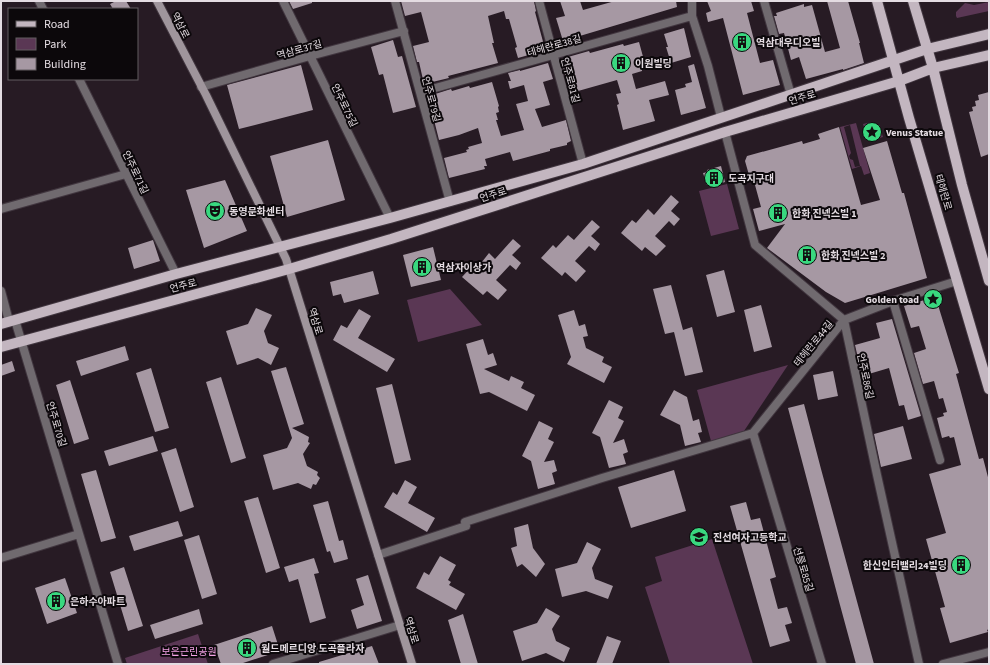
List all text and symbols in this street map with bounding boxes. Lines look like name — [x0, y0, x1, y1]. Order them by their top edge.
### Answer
legend — [8, 8, 138, 80]
street label: 역삼로 — [168, 10, 193, 41]
text: Road — [44, 16, 70, 33]
building icon: 역삼대우디오빌 — [731, 31, 753, 53]
street label: 테헤란로38길 — [525, 32, 583, 60]
text: Park — [44, 36, 66, 53]
place label: 역삼대우디오빌 — [756, 36, 820, 50]
street label: 역삼로37길 — [275, 37, 324, 63]
building icon: 이원빌딩 — [610, 52, 632, 74]
text: Building — [44, 56, 86, 73]
street label: 언주로81길 — [557, 56, 583, 105]
place label: 이원빌딩 — [635, 57, 672, 71]
street label: 언주로79길 — [418, 75, 444, 124]
street label: 언주로75길 — [328, 81, 361, 130]
street label: 언주로 — [787, 87, 817, 108]
place icon: Venus Statue — [861, 121, 883, 143]
place label: Venus Statue — [885, 126, 943, 140]
street label: 언주로71길 — [119, 148, 152, 197]
building icon: 도곡지구대 — [703, 167, 725, 189]
place label: 도곡지구대 — [728, 172, 774, 186]
street label: 테헤란로 — [931, 173, 955, 212]
street label: 언주로 — [478, 184, 509, 206]
theatre icon: 동영문화센터 — [204, 200, 226, 222]
building icon: 한화 진넥스빌 1 — [767, 202, 789, 224]
place label: 동영문화센터 — [229, 205, 284, 219]
place label: 한화 진넥스빌 1 — [792, 207, 856, 221]
building icon: 한화 진넥스빌 2 — [796, 244, 818, 266]
place label: 한화 진넥스빌 2 — [821, 249, 885, 263]
building icon: 역삼자이상가 — [411, 256, 433, 278]
place label: 역삼자이상가 — [436, 261, 492, 275]
street label: 언주로 — [168, 276, 198, 296]
place icon: Golden toad — [922, 288, 944, 310]
place label: Golden toad — [865, 293, 919, 307]
street label: 역삼로 — [304, 306, 326, 337]
street label: 테헤란로44길 — [791, 317, 837, 370]
street label: 언주로86길 — [853, 352, 877, 401]
street label: 언주로70길 — [43, 400, 70, 449]
school or university icon: 진선여자고등학교 — [688, 526, 710, 548]
place label: 진선여자고등학교 — [713, 531, 787, 545]
street label: 선릉로85길 — [790, 545, 817, 594]
building icon: 한신인터밸리24빌딩 — [950, 554, 972, 576]
place label: 한신인터밸리24빌딩 — [863, 559, 947, 573]
building icon: 은하수아파트 — [45, 590, 67, 612]
place label: 은하수아파트 — [70, 595, 125, 609]
street label: 역삼로 — [400, 615, 422, 646]
building icon: 월드메르디앙 도곡플라자 — [236, 637, 258, 659]
place label: 월드메르디앙 도곡플라자 — [261, 642, 365, 656]
park label: 보은근린공원 — [161, 645, 217, 659]

